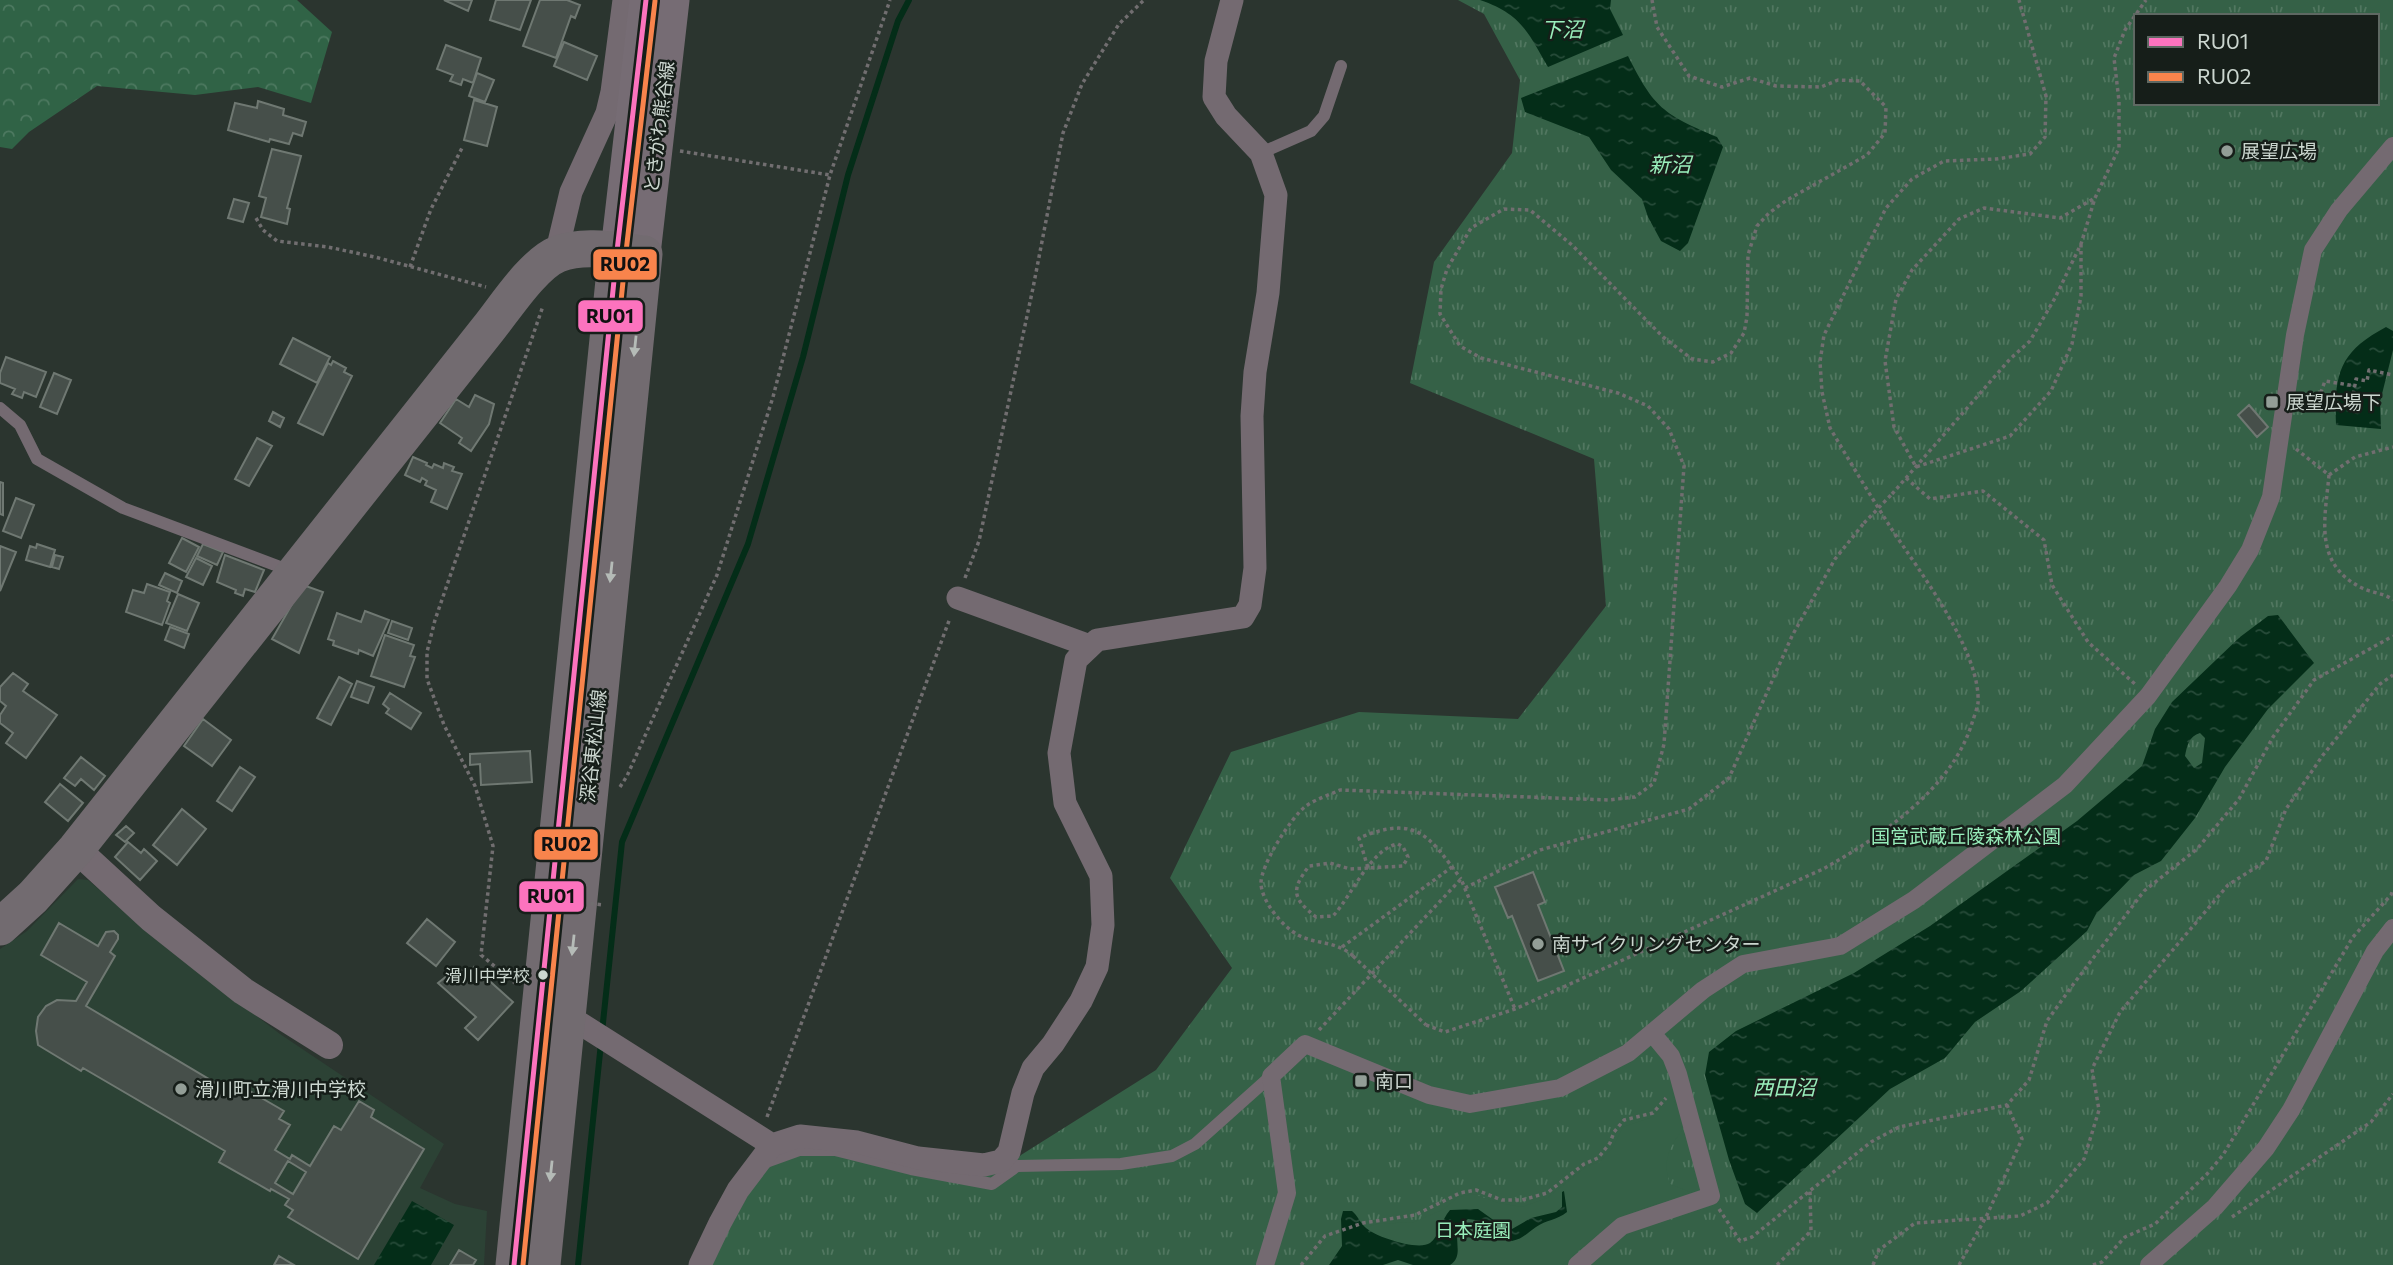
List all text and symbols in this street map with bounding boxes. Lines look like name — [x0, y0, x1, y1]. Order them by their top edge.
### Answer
legend — [2134, 14, 2379, 105]
water label: 下沼 — [1541, 16, 1586, 41]
text: RU01 — [2197, 28, 2249, 53]
street label: ときがわ熊谷線 — [639, 60, 678, 194]
text: RU02 — [2197, 63, 2251, 88]
place label: 展望広場 — [2241, 139, 2317, 162]
marker: 展望広場 — [2219, 143, 2235, 159]
water label: 新沼 — [1649, 151, 1694, 176]
line badge: RU02 — [592, 248, 658, 281]
text: RU02 — [600, 252, 650, 275]
line badge: RU01 — [577, 299, 644, 333]
text: RU01 — [586, 304, 634, 327]
one-way arrow — [629, 335, 640, 357]
place label: 展望広場下 — [2286, 390, 2381, 413]
marker: 展望広場下 — [2264, 394, 2280, 410]
one-way arrow — [606, 561, 617, 583]
street label: 深谷東松山線 — [575, 688, 610, 804]
park label: 国営武蔵丘陵森林公園 — [1871, 824, 2061, 847]
line badge: RU02 — [533, 828, 599, 861]
text: RU02 — [541, 832, 591, 855]
line badge: RU01 — [518, 880, 585, 913]
text: RU01 — [527, 884, 575, 907]
place label: 南サイクリングセンター — [1552, 932, 1761, 955]
one-way arrow — [568, 934, 579, 956]
marker: 南サイクリングセンター — [1530, 936, 1546, 952]
place label: 滑川中学校 — [445, 965, 530, 986]
marker: 滑川中学校 — [536, 968, 550, 982]
place label: 南口 — [1375, 1069, 1413, 1092]
marker: 南口 — [1353, 1073, 1369, 1089]
water label: 西田沼 — [1753, 1074, 1818, 1099]
place label: 滑川町立滑川中学校 — [195, 1077, 366, 1100]
marker: 滑川町立滑川中学校 — [173, 1081, 189, 1097]
one-way arrow — [545, 1160, 556, 1182]
park label: 日本庭園 — [1435, 1218, 1511, 1241]

